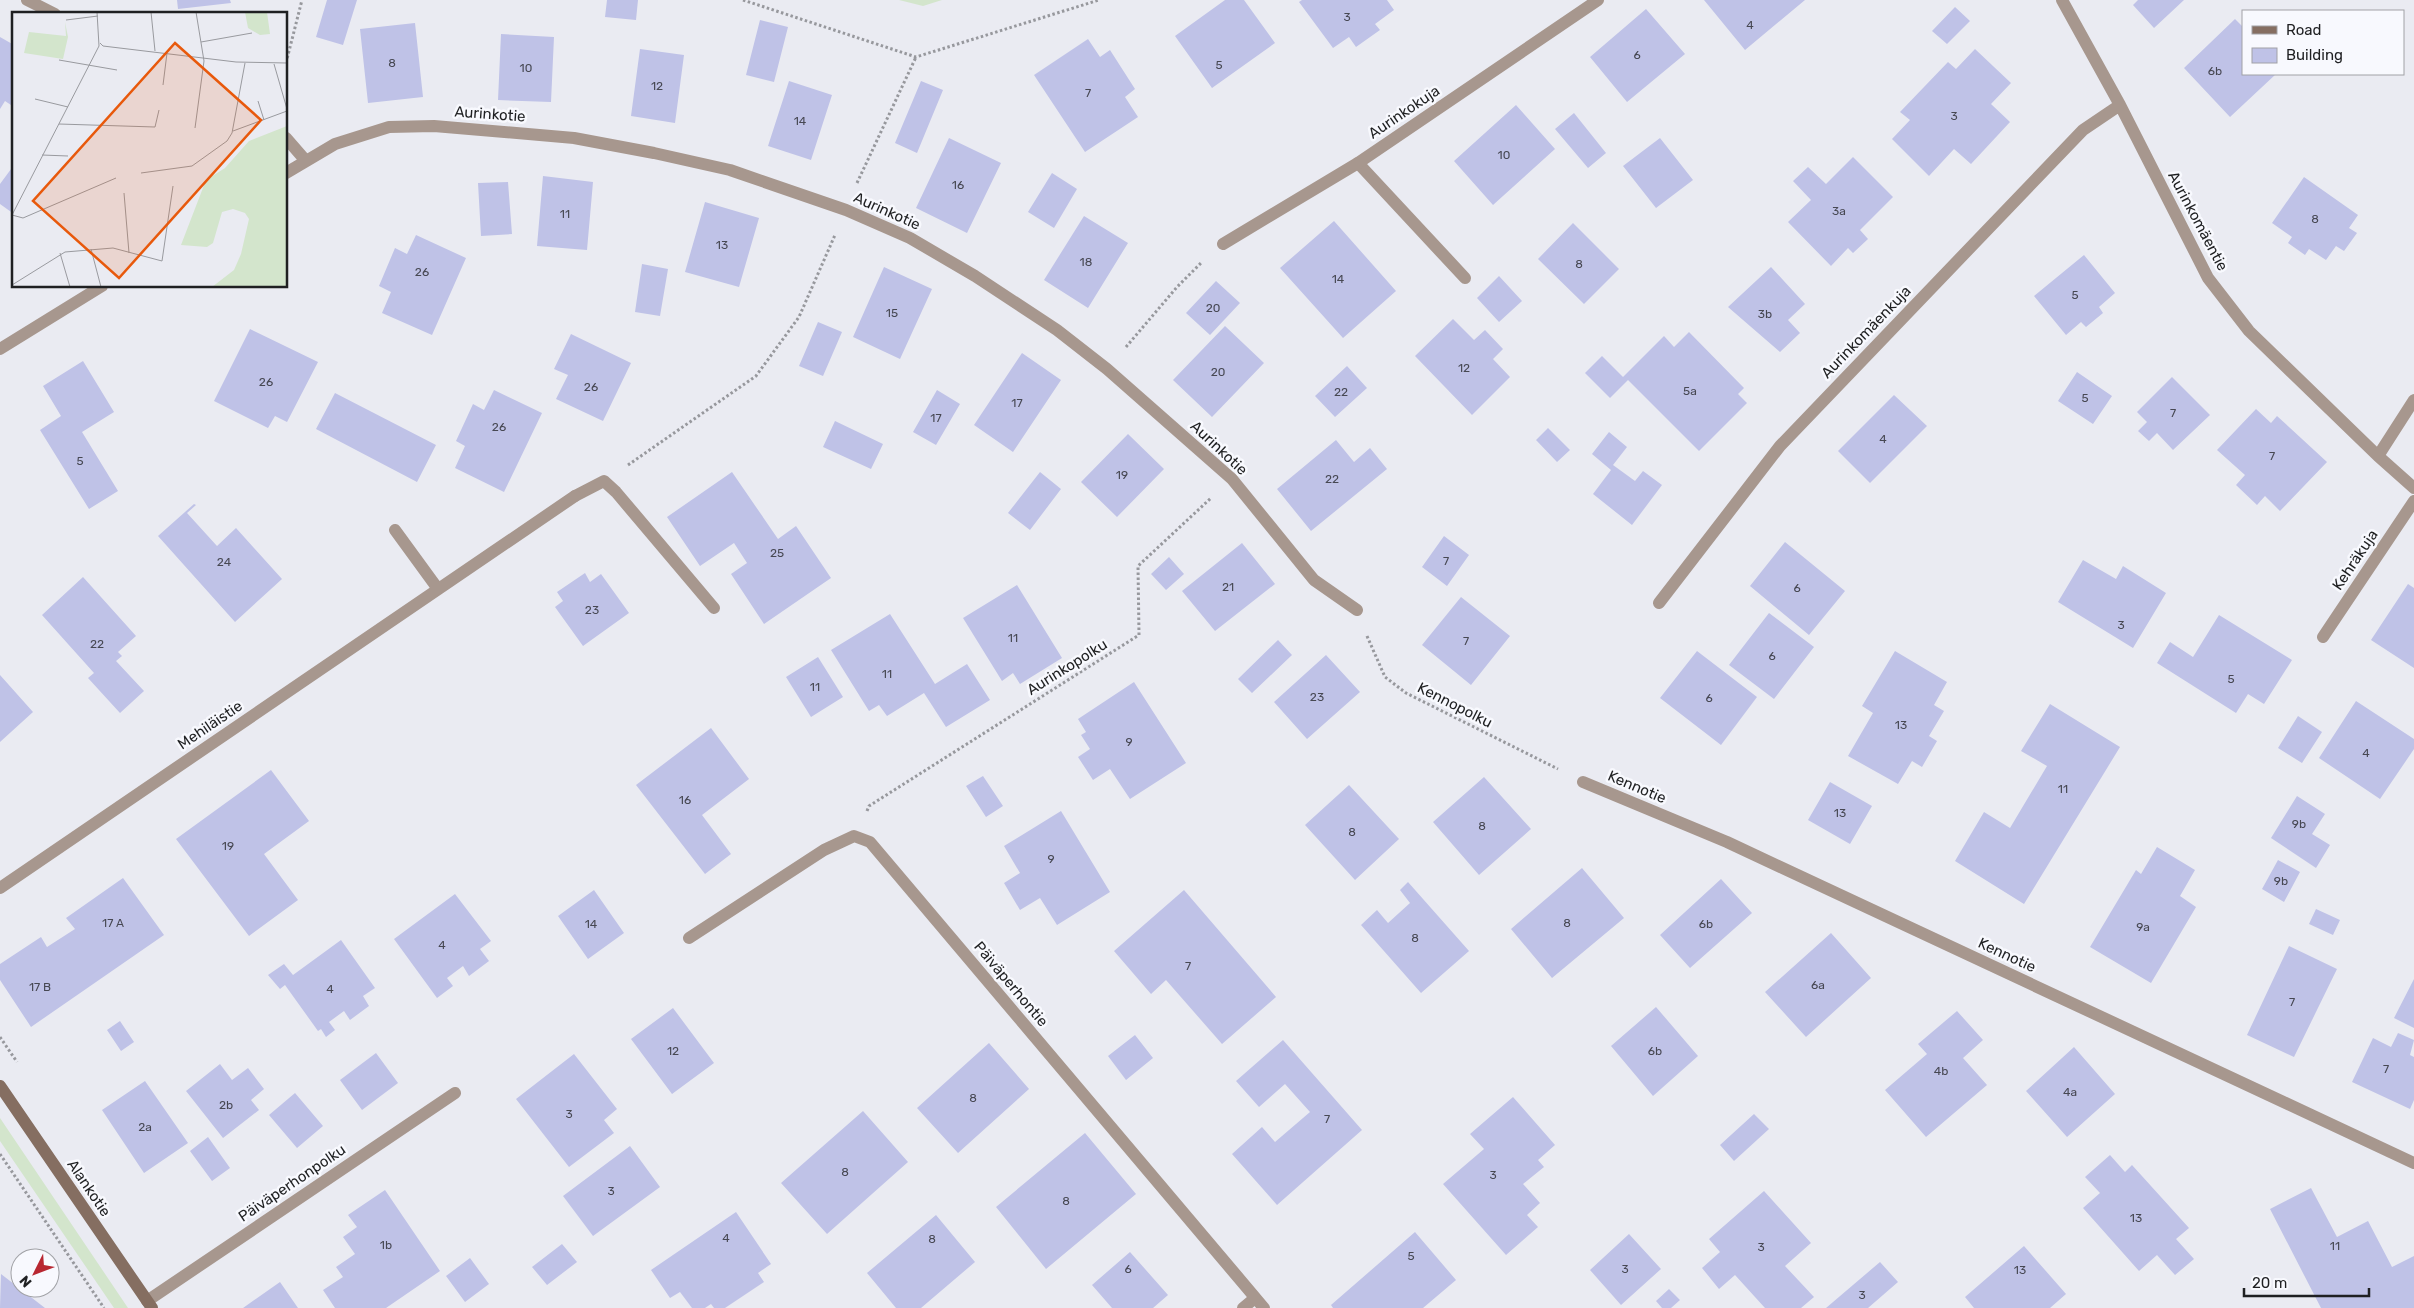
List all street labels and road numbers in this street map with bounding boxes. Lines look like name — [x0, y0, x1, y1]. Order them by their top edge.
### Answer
street label: Aurinkokuja — [1365, 82, 1443, 142]
street label: Aurinkotie — [454, 103, 526, 125]
street label: Aurinkomäentie — [2164, 168, 2232, 274]
street label: Aurinkotie — [851, 188, 923, 234]
street label: Aurinkomäenkuja — [1817, 282, 1915, 382]
street label: Aurinkotie — [1187, 417, 1251, 479]
street label: Kehräkuja — [2328, 526, 2382, 594]
street label: Aurinkopolku — [1023, 635, 1111, 699]
street label: Kennopolku — [1415, 678, 1495, 732]
street label: Mehiläistie — [174, 697, 246, 753]
street label: Kennotie — [1605, 767, 1669, 807]
street label: Kennotie — [1975, 934, 2039, 976]
street label: Päiväperhontie — [970, 938, 1052, 1030]
street label: Päiväperhonpolku — [235, 1140, 349, 1226]
street label: Alankotie — [63, 1156, 115, 1220]

